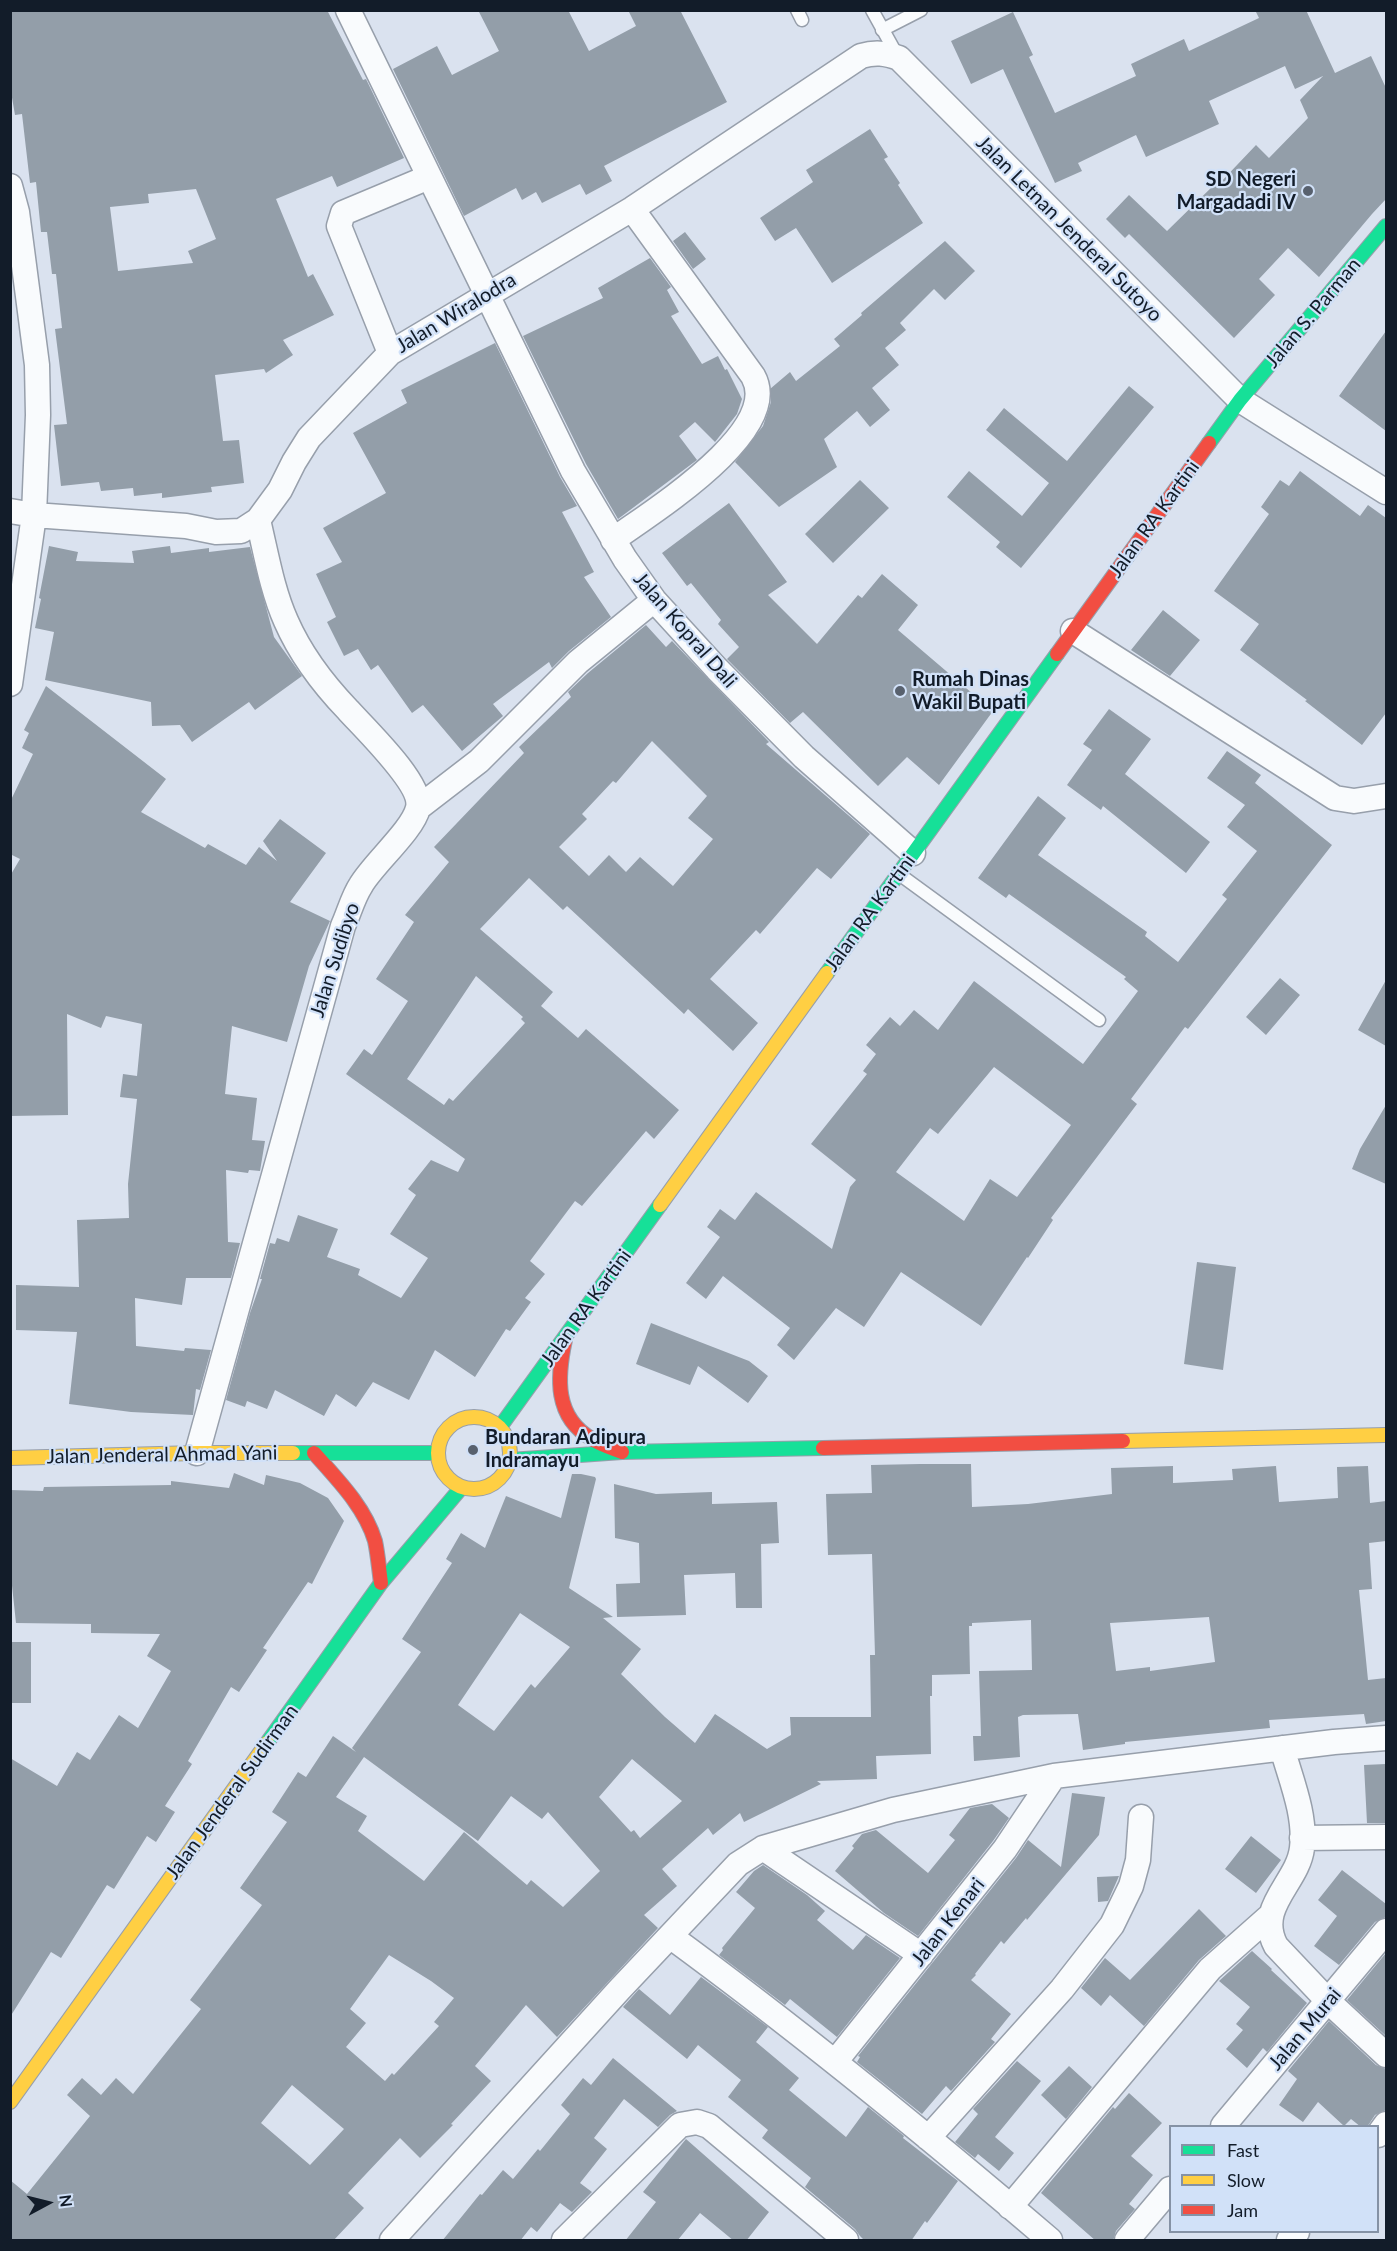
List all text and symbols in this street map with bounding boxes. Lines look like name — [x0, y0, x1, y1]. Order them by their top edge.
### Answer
street label: Jalan Letnan Jenderal Sutoyo — [971, 131, 1167, 327]
place label: SD Negeri Margadadi IV — [1177, 168, 1296, 215]
marker: SD Negeri Margadadi IV — [1301, 184, 1315, 198]
street label: Jalan S. Parman — [1260, 253, 1366, 373]
street label: Jalan Wiralodra — [392, 268, 520, 358]
street label: Jalan RA Kartini — [1103, 456, 1205, 582]
street label: Jalan Kopral Dali — [628, 567, 742, 693]
place label: Rumah Dinas Wakil Bupati — [912, 668, 1029, 715]
marker: Rumah Dinas Wakil Bupati — [893, 684, 907, 698]
street label: Jalan RA Kartini — [819, 850, 921, 976]
street label: Jalan Sudibyo — [305, 900, 365, 1020]
street label: Jalan RA Kartini — [535, 1245, 637, 1371]
place label: Bundaran Adipura Indramayu — [485, 1426, 646, 1473]
street label: Jalan Jenderal Ahmad Yani — [46, 1441, 278, 1469]
marker: Bundaran Adipura Indramayu — [466, 1443, 480, 1457]
street label: Jalan Jenderal Sudirman — [161, 1700, 303, 1884]
street label: Jalan Kenari — [906, 1873, 990, 1971]
street label: Jalan Murai — [1264, 1983, 1346, 2075]
legend — [1169, 2125, 1379, 2233]
text: Fast — [1227, 2139, 1259, 2161]
text: Slow — [1227, 2169, 1265, 2191]
north arrow — [18, 2173, 78, 2233]
text: N — [56, 2193, 77, 2208]
text: Jam — [1227, 2199, 1258, 2221]

